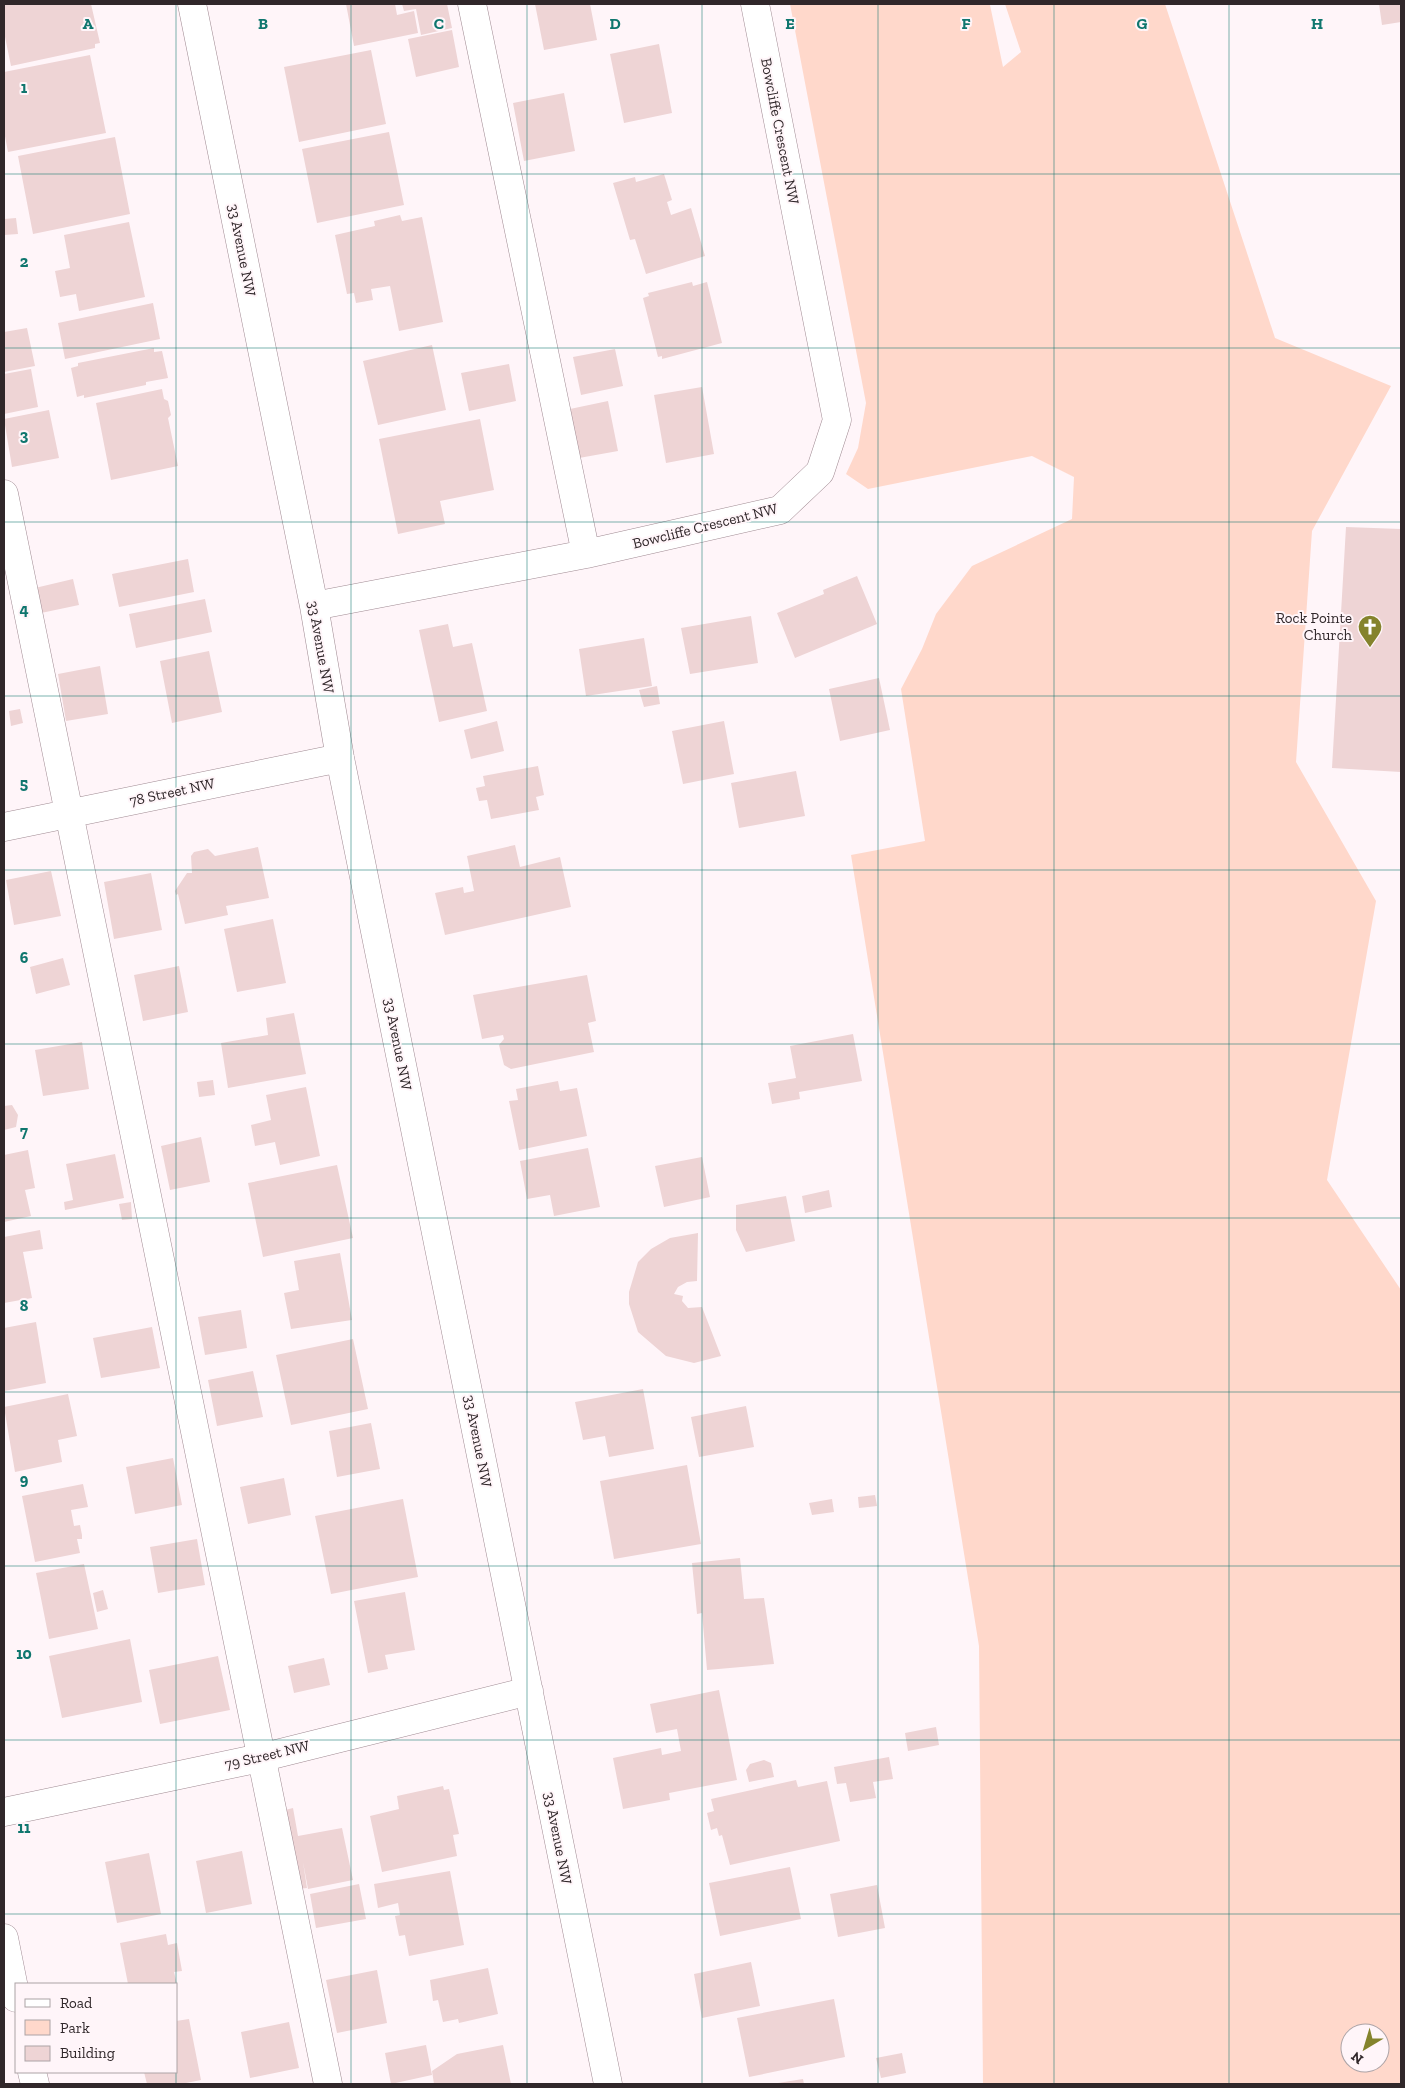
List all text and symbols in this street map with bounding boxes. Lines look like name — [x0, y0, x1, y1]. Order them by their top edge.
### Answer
text: A — [83, 14, 94, 33]
text: B — [258, 14, 268, 33]
text: C — [434, 14, 444, 33]
text: D — [609, 14, 621, 33]
text: E — [785, 14, 795, 33]
text: F — [961, 14, 971, 33]
text: G — [1137, 14, 1148, 33]
text: H — [1311, 14, 1323, 33]
street label: Bowcliffe Crescent NW — [757, 56, 803, 206]
text: 1 — [21, 78, 28, 97]
street label: 33 Avenue NW — [224, 202, 260, 298]
text: 2 — [20, 252, 29, 271]
text: 3 — [20, 426, 29, 445]
street label: Bowcliffe Crescent NW — [631, 499, 779, 553]
street label: 33 Avenue NW — [304, 599, 338, 695]
text: 4 — [19, 600, 29, 619]
place label: Rock Pointe Church — [1276, 609, 1353, 644]
church icon: Rock Pointe Church — [1357, 614, 1383, 648]
text: 5 — [20, 774, 28, 793]
street label: 78 Street NW — [128, 774, 216, 810]
text: 6 — [20, 948, 29, 967]
street label: 33 Avenue NW — [380, 996, 416, 1092]
text: 7 — [20, 1122, 28, 1141]
text: 8 — [20, 1296, 29, 1315]
street label: 33 Avenue NW — [460, 1393, 496, 1489]
text: 9 — [20, 1470, 29, 1489]
text: 10 — [16, 1644, 32, 1663]
street label: 79 Street NW — [223, 1737, 311, 1773]
street label: 33 Avenue NW — [540, 1790, 576, 1886]
text: 11 — [18, 1818, 31, 1837]
legend — [15, 1983, 178, 2073]
text: Road — [60, 1994, 93, 2012]
text: Park — [60, 2019, 90, 2037]
north arrow — [1340, 2023, 1390, 2073]
text: Building — [60, 2044, 115, 2062]
text: N — [1348, 2048, 1367, 2068]

